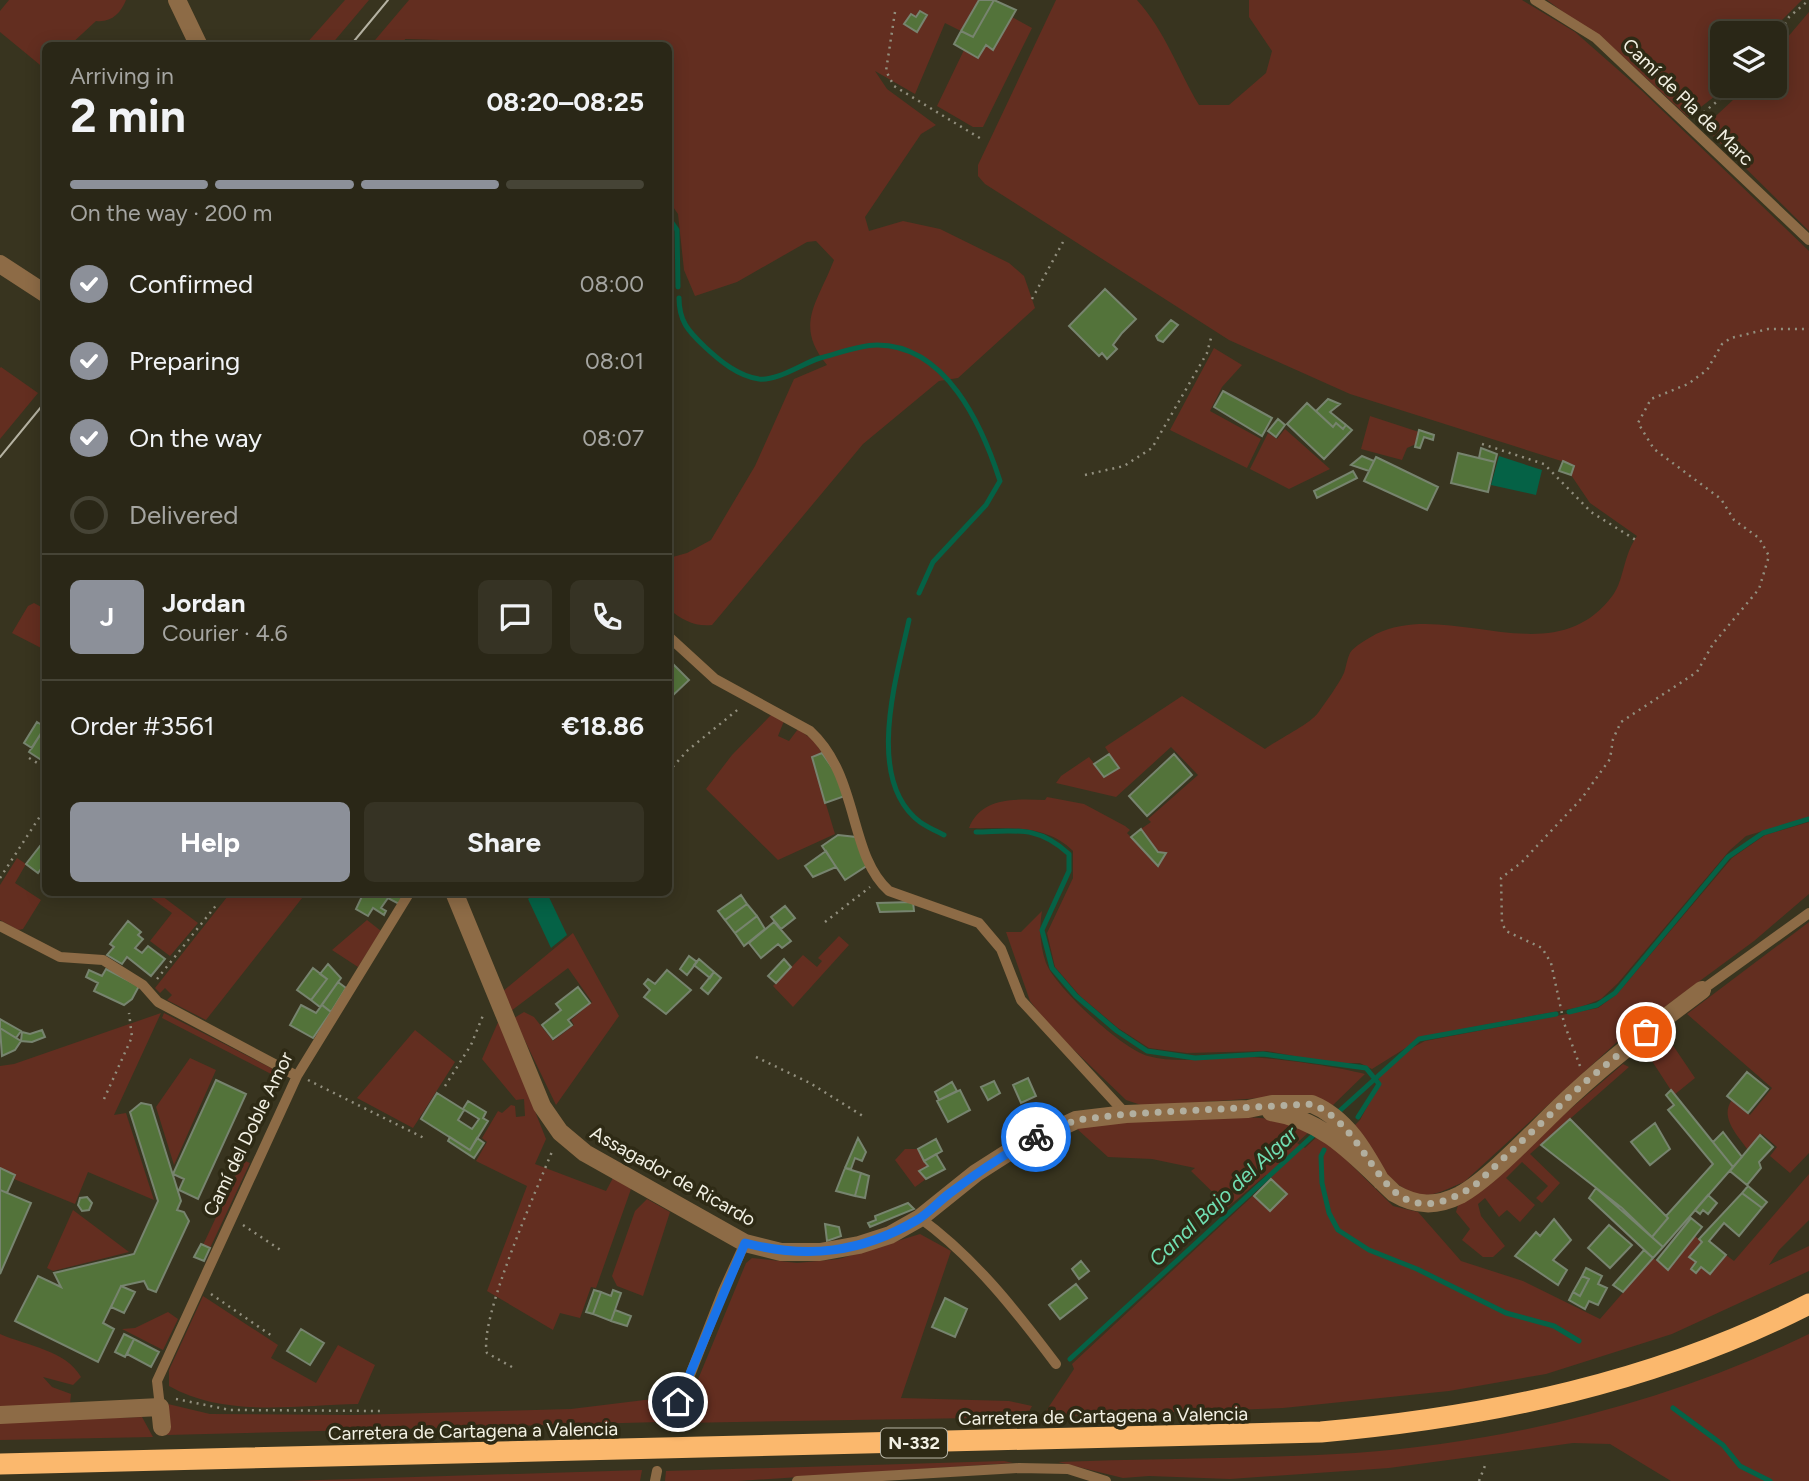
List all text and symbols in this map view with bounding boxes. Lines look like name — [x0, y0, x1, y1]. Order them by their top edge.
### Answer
map controls — [1710, 21, 1787, 98]
button: layers — [1710, 21, 1787, 98]
street label: Camí de Pla de Marc — [1618, 34, 1758, 170]
text: Arriving in — [70, 62, 174, 90]
text: 08:20–08:25 — [486, 86, 644, 118]
text: 2 min — [70, 88, 186, 144]
text: On the way · 200 m — [70, 199, 272, 227]
icon: check — [70, 265, 108, 303]
text: Confirmed — [129, 268, 253, 300]
text: 08:00 — [580, 270, 644, 298]
icon: check — [70, 342, 108, 380]
text: Preparing — [129, 345, 240, 377]
text: 08:01 — [585, 347, 644, 375]
icon: check — [70, 419, 108, 457]
text: On the way — [129, 422, 262, 454]
text: 08:07 — [582, 424, 644, 452]
text: Delivered — [129, 499, 238, 531]
button: chat — [478, 580, 552, 654]
button: phone — [570, 580, 644, 654]
text: Jordan — [162, 587, 245, 619]
text: J — [100, 601, 114, 633]
text: Courier · 4.6 — [162, 619, 288, 647]
text: Order #3561 — [70, 710, 215, 742]
text: €18.86 — [562, 710, 644, 742]
button: Help — [70, 802, 350, 882]
button: Share — [364, 802, 644, 882]
pin — [1616, 1002, 1676, 1062]
icon: bag — [1627, 1013, 1665, 1051]
street label: Camí del Doble Amor — [198, 1048, 298, 1220]
courier — [1001, 1102, 1071, 1172]
icon: bike — [1017, 1118, 1055, 1156]
water label: Canal Bajo del Algar — [1144, 1120, 1303, 1271]
street label: Assagador de Ricardo — [586, 1121, 760, 1231]
pin — [648, 1372, 708, 1432]
icon: home — [659, 1383, 697, 1421]
street label: Carretera de Cartagena a Valencia — [958, 1402, 1248, 1430]
street label: Carretera de Cartagena a Valencia — [328, 1417, 618, 1445]
road number: N-332 — [881, 1428, 947, 1458]

